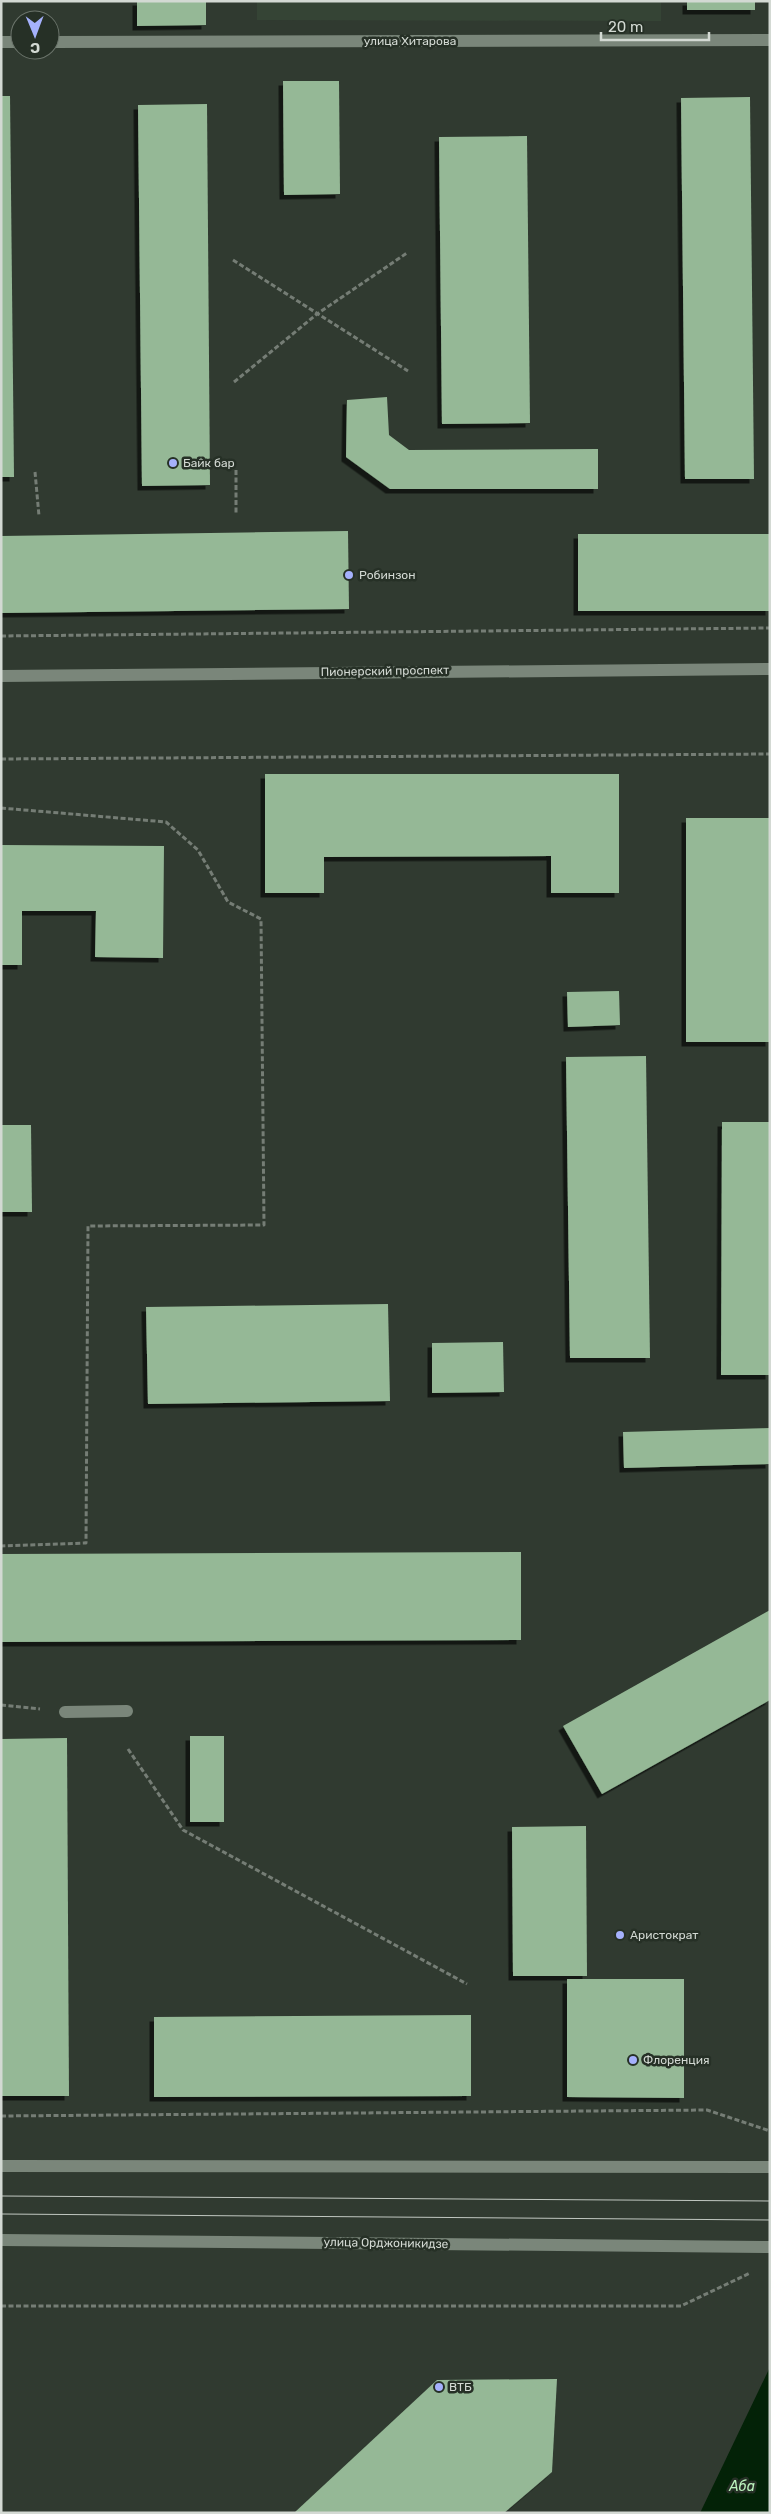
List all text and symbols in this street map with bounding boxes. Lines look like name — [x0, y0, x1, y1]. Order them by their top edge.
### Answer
north arrow — [10, 10, 60, 60]
scale bar — [601, 10, 708, 42]
text: 20 m — [608, 18, 643, 36]
street label: улица Хитарова — [364, 34, 456, 48]
text: С — [30, 39, 40, 56]
place label: Байк бар — [183, 456, 235, 470]
marker: Байк бар — [167, 457, 179, 469]
place label: Робинзон — [359, 568, 416, 582]
marker: Робинзон — [343, 569, 355, 581]
street label: Пионерский проспект — [321, 663, 449, 679]
place label: Аристократ — [630, 1928, 699, 1942]
marker: Аристократ — [614, 1929, 626, 1941]
place label: Флоренция — [643, 2053, 710, 2067]
marker: Флоренция — [627, 2054, 639, 2066]
street label: улица Орджоникидзе — [323, 2235, 449, 2251]
place label: ВТБ — [449, 2380, 472, 2394]
marker: ВТБ — [433, 2381, 445, 2393]
water label: Аба — [728, 2478, 755, 2495]

